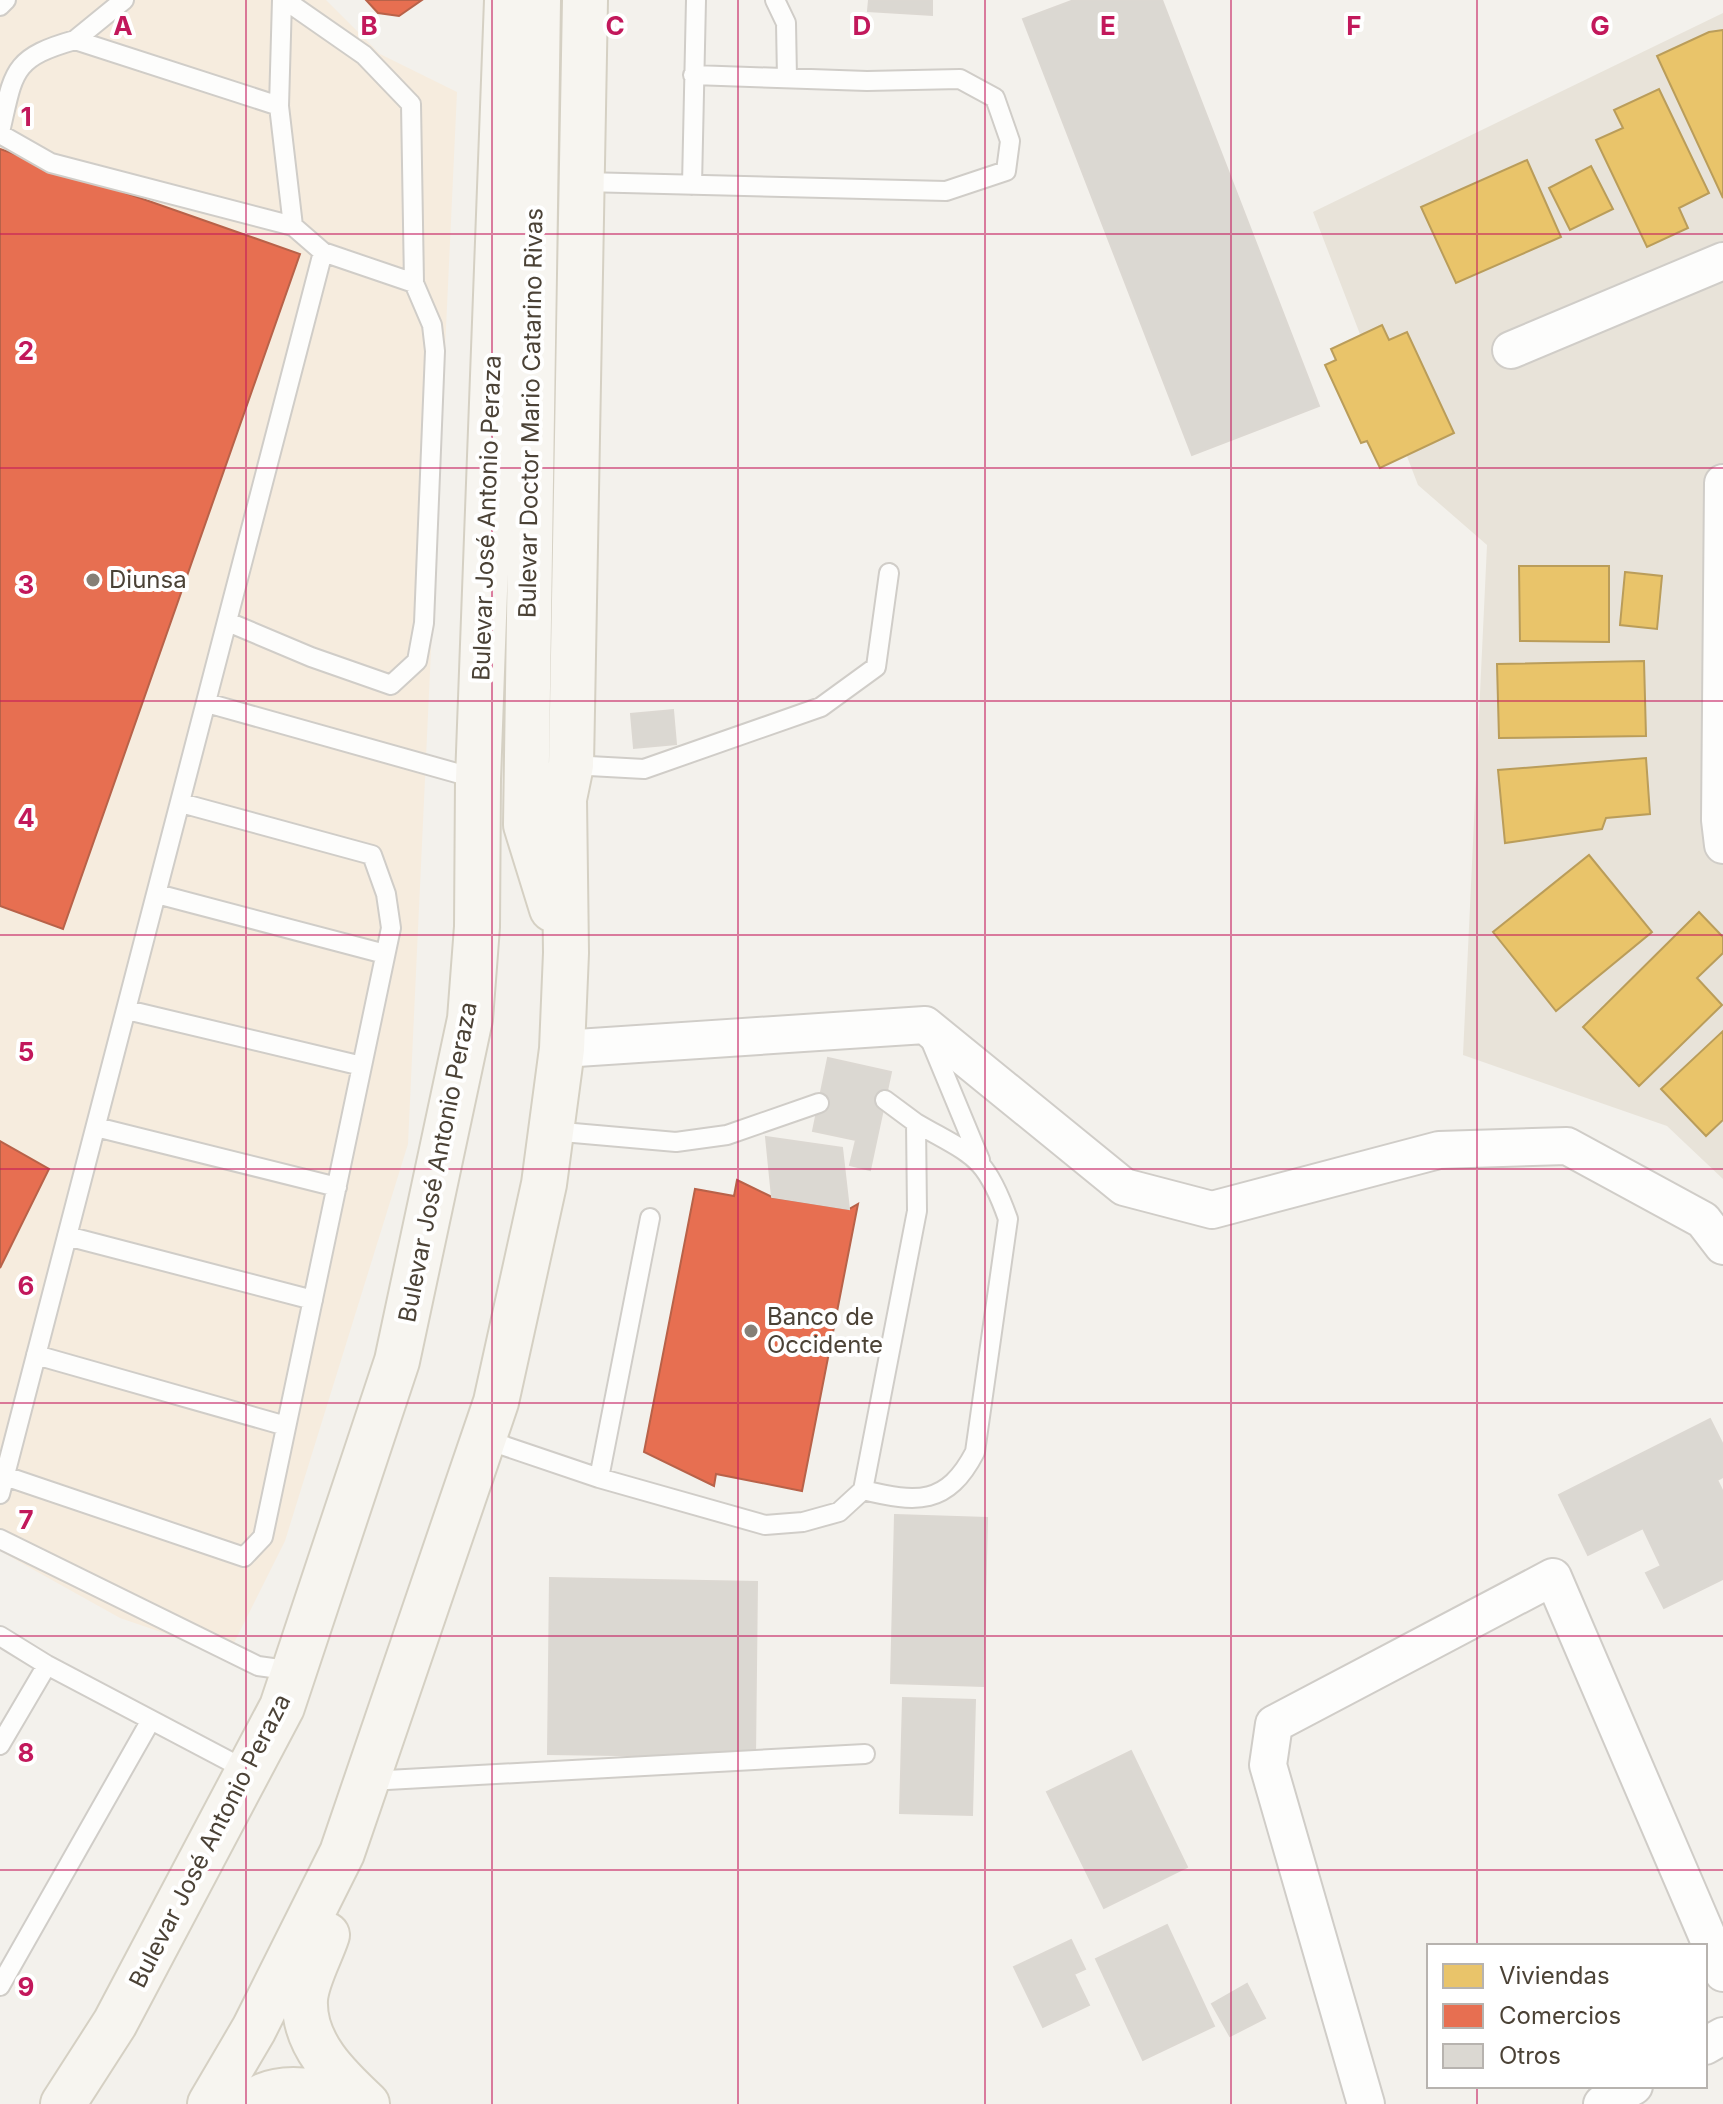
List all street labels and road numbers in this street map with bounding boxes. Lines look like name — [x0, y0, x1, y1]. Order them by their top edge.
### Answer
street label: Bulevar Doctor Mario Catarino Rivas — [512, 208, 549, 618]
street label: Bulevar José Antonio Peraza — [466, 355, 507, 681]
street label: Bulevar José Antonio Peraza — [392, 999, 483, 1325]
street label: Bulevar José Antonio Peraza — [123, 1689, 296, 1992]

